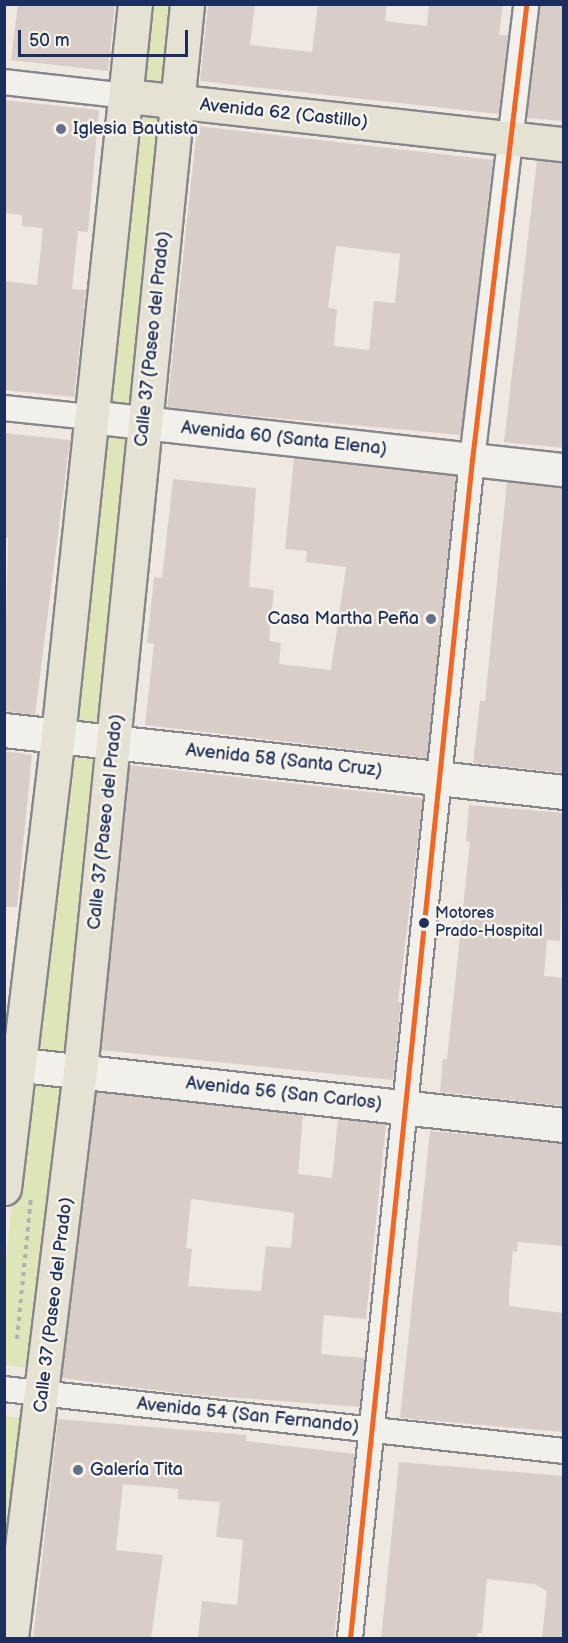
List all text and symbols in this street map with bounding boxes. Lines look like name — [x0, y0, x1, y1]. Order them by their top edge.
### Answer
scale bar — [21, 18, 190, 56]
text: 50 m — [29, 30, 70, 51]
street label: Avenida 62 (Castillo) — [199, 94, 369, 134]
place label: Iglesia Bautista — [73, 118, 198, 140]
marker: Iglesia Bautista — [54, 122, 68, 136]
street label: Calle 37 (Paseo del Prado) — [131, 230, 175, 448]
street label: Avenida 60 (Santa Elena) — [180, 417, 388, 461]
place label: Casa Martha Peña — [267, 608, 419, 630]
marker: Casa Martha Peña — [424, 612, 438, 626]
street label: Calle 37 (Paseo del Prado) — [84, 713, 128, 931]
street label: Avenida 58 (Santa Cruz) — [185, 740, 383, 782]
place label: Motores Prado-Hospital — [435, 904, 542, 942]
marker: Motores Prado-Hospital — [418, 917, 430, 929]
street label: Avenida 56 (San Carlos) — [185, 1073, 383, 1115]
street label: Calle 37 (Paseo del Prado) — [30, 1196, 78, 1414]
street label: Avenida 54 (San Fernando) — [136, 1394, 360, 1438]
place label: Galería Tita — [90, 1459, 184, 1481]
marker: Galería Tita — [71, 1463, 85, 1477]

